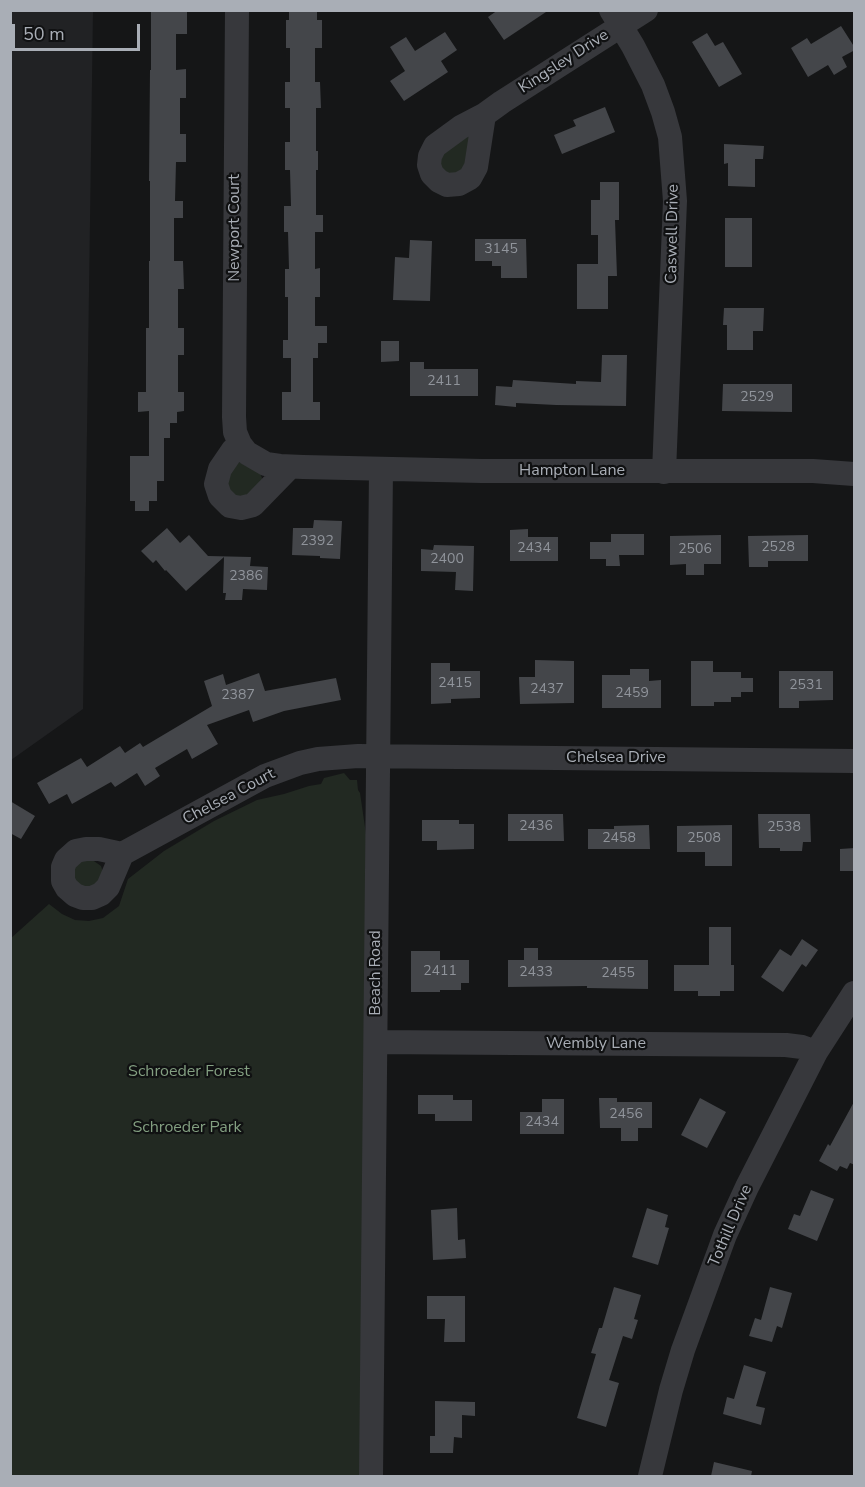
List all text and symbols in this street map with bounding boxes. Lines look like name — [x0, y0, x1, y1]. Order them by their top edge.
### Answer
scale bar — [15, 12, 142, 50]
text: 50 m — [23, 22, 65, 46]
street label: Kingsley Drive — [515, 26, 613, 98]
street label: Newport Court — [225, 174, 245, 282]
street label: Caswell Drive — [663, 184, 683, 284]
house number: 3145 — [484, 242, 518, 258]
house number: 2411 — [427, 374, 461, 390]
house number: 2529 — [740, 390, 774, 406]
street label: Hampton Lane — [519, 461, 625, 481]
house number: 2392 — [300, 534, 334, 550]
house number: 2528 — [761, 540, 795, 556]
house number: 2434 — [517, 541, 551, 557]
house number: 2506 — [678, 542, 712, 558]
house number: 2400 — [430, 552, 464, 568]
house number: 2386 — [229, 569, 263, 585]
house number: 2415 — [438, 676, 472, 692]
house number: 2531 — [789, 678, 823, 694]
house number: 2437 — [530, 682, 564, 698]
house number: 2459 — [615, 686, 649, 702]
house number: 2387 — [221, 688, 255, 704]
street label: Chelsea Drive — [566, 748, 666, 768]
street label: Chelsea Court — [180, 765, 278, 829]
house number: 2436 — [519, 819, 553, 835]
house number: 2538 — [767, 820, 801, 836]
house number: 2458 — [602, 831, 636, 847]
house number: 2508 — [687, 831, 721, 847]
street label: Beach Road — [366, 930, 386, 1016]
house number: 2411 — [423, 964, 457, 980]
house number: 2433 — [519, 965, 553, 981]
house number: 2455 — [601, 966, 635, 982]
street label: Wembly Lane — [546, 1034, 646, 1054]
park label: Schroeder Forest — [128, 1062, 250, 1082]
house number: 2456 — [609, 1107, 643, 1123]
house number: 2434 — [525, 1115, 559, 1131]
park label: Schroeder Park — [132, 1118, 242, 1138]
street label: Tothill Drive — [705, 1182, 757, 1270]

